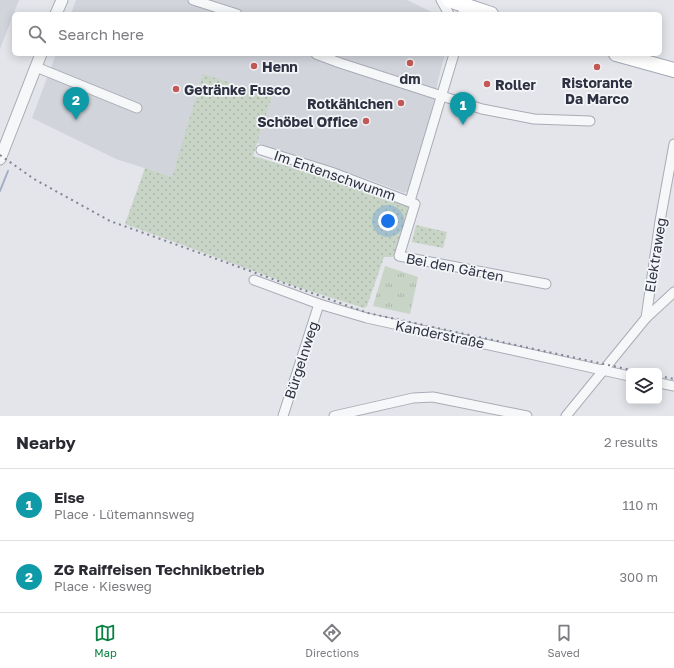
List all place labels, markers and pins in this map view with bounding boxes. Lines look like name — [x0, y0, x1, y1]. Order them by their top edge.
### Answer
place label: Henn — [262, 58, 298, 75]
marker: dm — [405, 58, 415, 68]
marker: Henn — [249, 61, 259, 71]
marker: Ristorante Da Marco — [592, 62, 602, 72]
place label: dm — [400, 70, 420, 87]
place label: Ristorante Da Marco — [561, 74, 633, 107]
place label: Roller — [495, 76, 536, 93]
marker: Roller — [482, 79, 492, 89]
place label: Getränke Fusco — [184, 81, 290, 98]
marker: Getränke Fusco — [171, 84, 181, 94]
pin: 2 — [63, 87, 89, 120]
pin: 1 — [450, 92, 476, 125]
place label: Rotkählchen — [307, 95, 393, 112]
marker: Rotkählchen — [396, 98, 406, 108]
place label: Schöbel Office — [257, 113, 358, 130]
marker: Schöbel Office — [361, 116, 371, 126]

